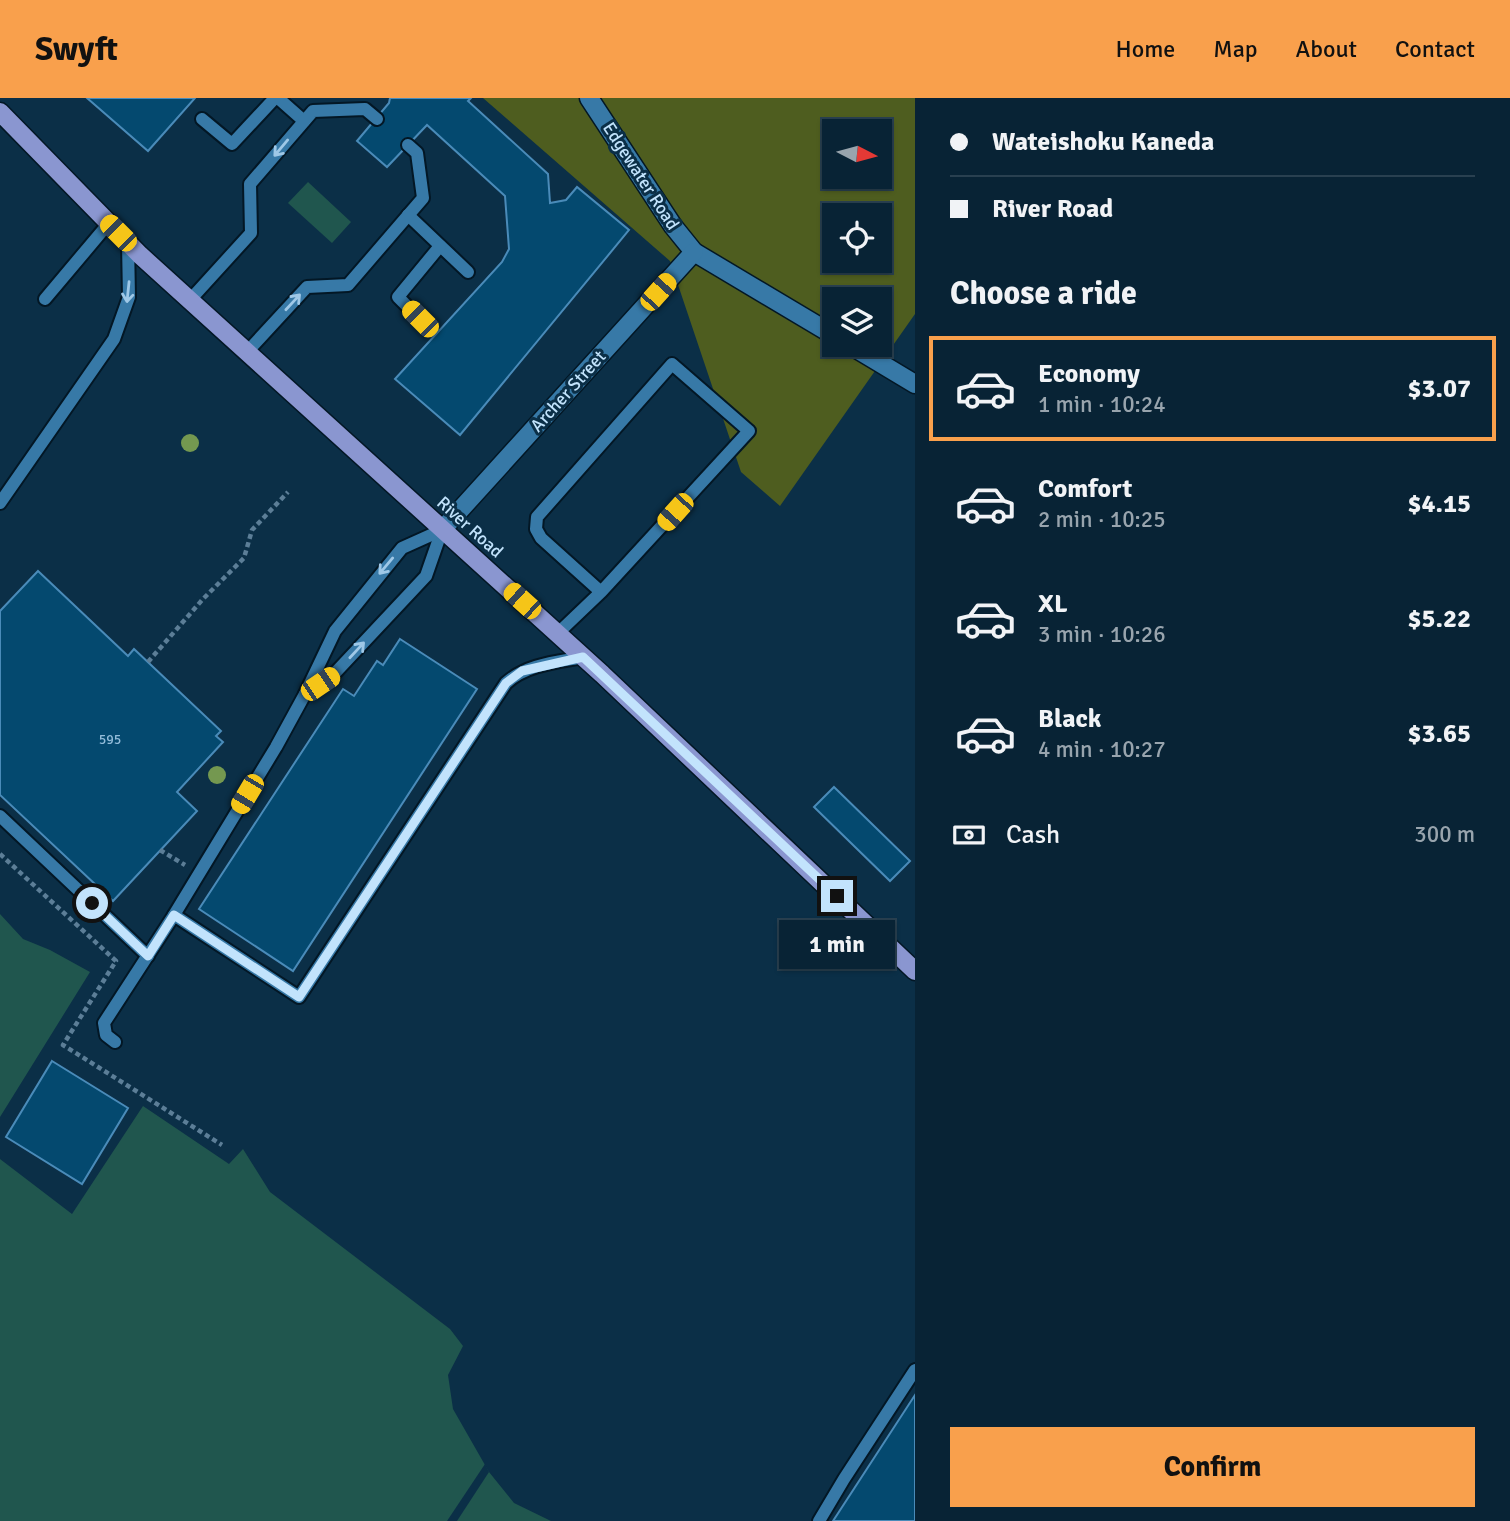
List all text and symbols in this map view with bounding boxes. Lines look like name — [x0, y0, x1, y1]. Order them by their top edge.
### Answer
text: Swyft — [35, 29, 118, 70]
text: Home — [1115, 34, 1175, 64]
text: Map — [1213, 34, 1258, 64]
text: About — [1296, 34, 1357, 64]
text: Contact — [1395, 34, 1475, 64]
street label: Edgewater Road — [598, 118, 684, 234]
north arrow — [822, 119, 892, 189]
map controls — [822, 119, 892, 357]
text: Wateishoku Kaneda — [992, 126, 1214, 158]
one-way arrow — [273, 139, 289, 157]
text: River Road — [992, 193, 1113, 225]
button: locate — [822, 203, 892, 273]
car — [96, 211, 141, 255]
car — [637, 269, 680, 315]
text: Choose a ride — [950, 274, 1137, 313]
one-way arrow — [121, 280, 134, 303]
button: layers — [822, 287, 892, 357]
one-way arrow — [285, 294, 302, 311]
car — [398, 297, 443, 341]
street label: Archer Street — [526, 346, 610, 436]
icon: car — [954, 357, 1017, 420]
text: Economy — [1038, 358, 1140, 390]
text: $3.07 — [1407, 373, 1471, 405]
text: 1 min · 10:24 — [1038, 390, 1166, 419]
icon: car — [954, 472, 1017, 535]
text: Comfort — [1038, 473, 1132, 505]
text: $4.15 — [1407, 488, 1471, 520]
car — [654, 489, 697, 535]
street label: River Road — [432, 492, 508, 562]
text: 2 min · 10:25 — [1038, 505, 1166, 534]
one-way arrow — [378, 557, 394, 575]
car — [500, 579, 545, 623]
icon: car — [954, 587, 1017, 650]
text: XL — [1038, 588, 1068, 620]
text: $5.22 — [1407, 603, 1471, 635]
text: 3 min · 10:26 — [1038, 620, 1166, 649]
one-way arrow — [348, 642, 365, 659]
car — [297, 664, 344, 704]
icon: car — [954, 702, 1017, 765]
text: Black — [1038, 703, 1101, 735]
text: $3.65 — [1407, 718, 1471, 750]
house number: 595 — [99, 731, 121, 748]
text: 4 min · 10:27 — [1038, 735, 1166, 764]
car — [228, 771, 267, 817]
icon: cash — [950, 816, 988, 854]
text: Cash — [1006, 819, 1060, 851]
text: 300 m — [1414, 820, 1475, 849]
route end — [821, 880, 853, 912]
route start — [76, 887, 108, 919]
callout: 1 min — [779, 920, 895, 970]
text: 1 min — [809, 930, 865, 959]
button: Confirm — [950, 1427, 1475, 1507]

